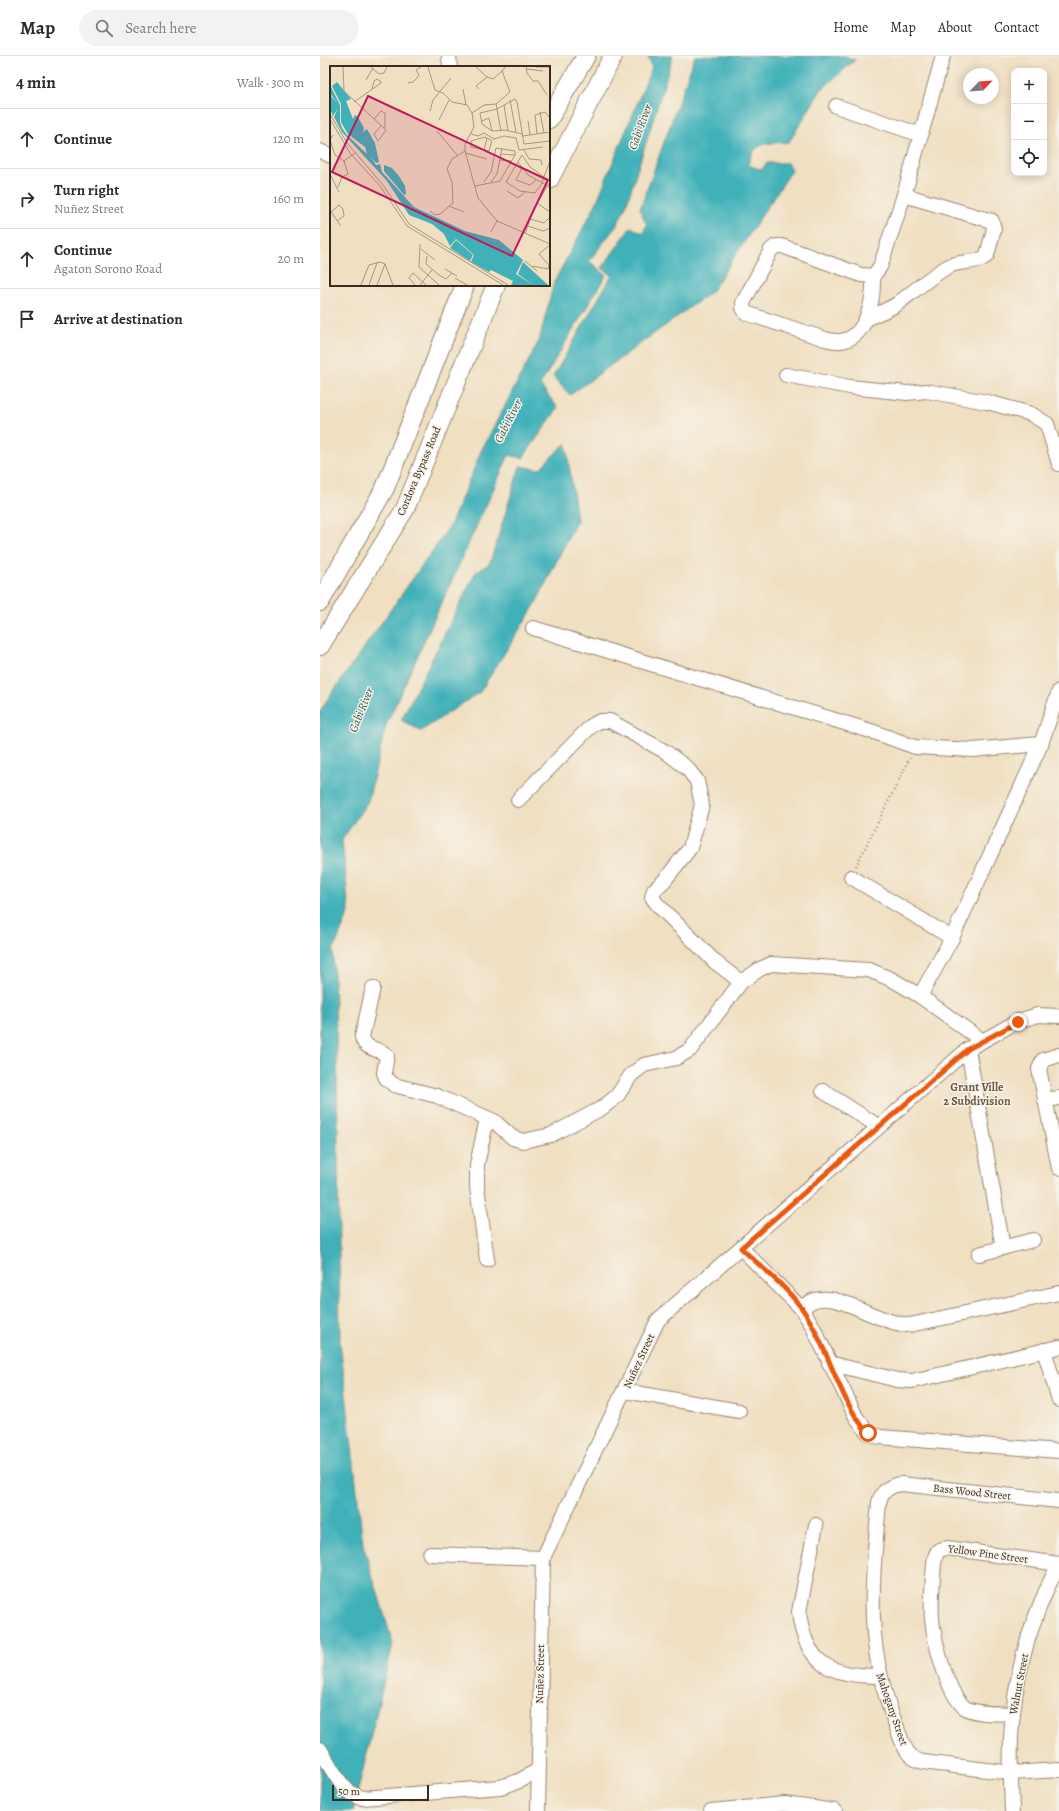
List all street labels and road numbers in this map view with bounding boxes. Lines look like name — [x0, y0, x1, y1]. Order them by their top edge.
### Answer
street label: Cordova Bypass Road — [393, 424, 445, 518]
street label: Nuñez Street — [620, 1331, 658, 1391]
street label: Bass Wood Street — [932, 1480, 1012, 1504]
street label: Yellow Pine Street — [946, 1541, 1029, 1567]
street label: Nuñez Street — [532, 1644, 548, 1704]
street label: Walnut Street — [1006, 1652, 1032, 1717]
street label: Mahogany Street — [873, 1671, 912, 1748]

